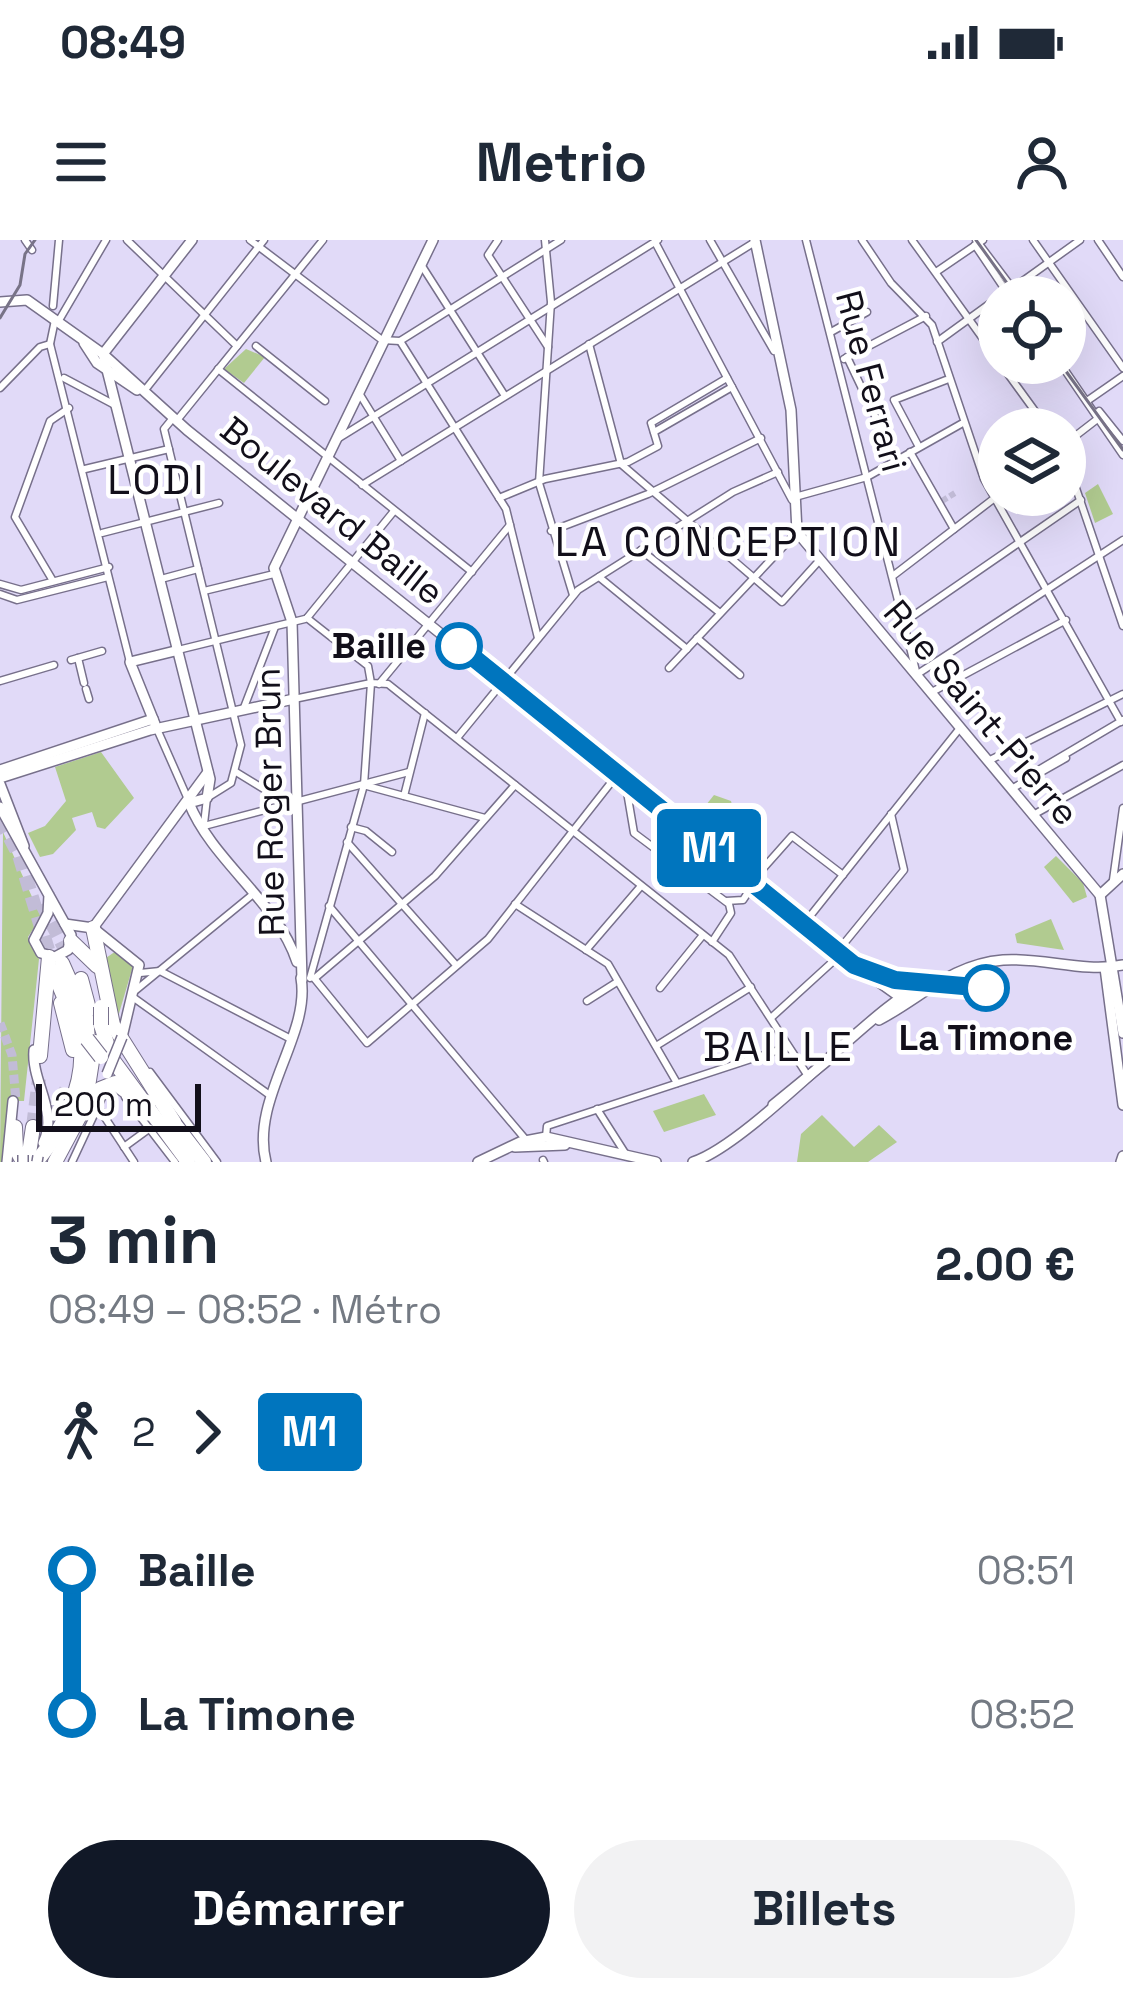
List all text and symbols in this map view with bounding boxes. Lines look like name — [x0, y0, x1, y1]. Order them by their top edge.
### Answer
text: 08:49 — [60, 14, 186, 71]
text: Metrio — [476, 128, 647, 197]
icon: menu — [48, 129, 114, 195]
icon: person — [1009, 129, 1075, 195]
map controls — [978, 276, 1086, 516]
button: locate — [978, 276, 1086, 384]
street label: Rue Ferrari — [825, 285, 917, 477]
street label: Boulevard Baille — [211, 407, 453, 615]
button: layers — [978, 408, 1086, 516]
district label: LODI — [107, 453, 207, 506]
district label: LA CONCEPTION — [555, 515, 903, 568]
street label: Rue Saint-Pierre — [873, 591, 1089, 835]
place label: Baille — [332, 623, 426, 669]
marker: Baille — [437, 624, 481, 668]
street label: Rue Roger Brun — [245, 667, 295, 937]
line badge: M1 — [655, 809, 763, 887]
text: M1 — [681, 821, 737, 874]
marker: La Timone — [964, 966, 1008, 1010]
place label: La Timone — [899, 1015, 1073, 1061]
district label: BAILLE — [703, 1020, 855, 1073]
scale bar — [36, 1078, 201, 1131]
text: 200 m — [54, 1084, 153, 1126]
text: 3 min — [48, 1198, 219, 1282]
text: 2.00 € — [935, 1236, 1075, 1293]
text: 08:49 – 08:52 · Métro — [48, 1285, 442, 1334]
icon: walk — [48, 1399, 114, 1465]
icon: forward — [174, 1399, 240, 1465]
text: M1 — [282, 1405, 338, 1458]
text: 2 — [132, 1408, 156, 1457]
text: Baille — [138, 1542, 256, 1599]
text: 08:51 — [977, 1546, 1075, 1595]
text: La Timone — [138, 1686, 356, 1743]
text: 08:52 — [969, 1690, 1075, 1739]
button: Démarrer — [48, 1840, 550, 1978]
button: Billets — [574, 1840, 1075, 1978]

